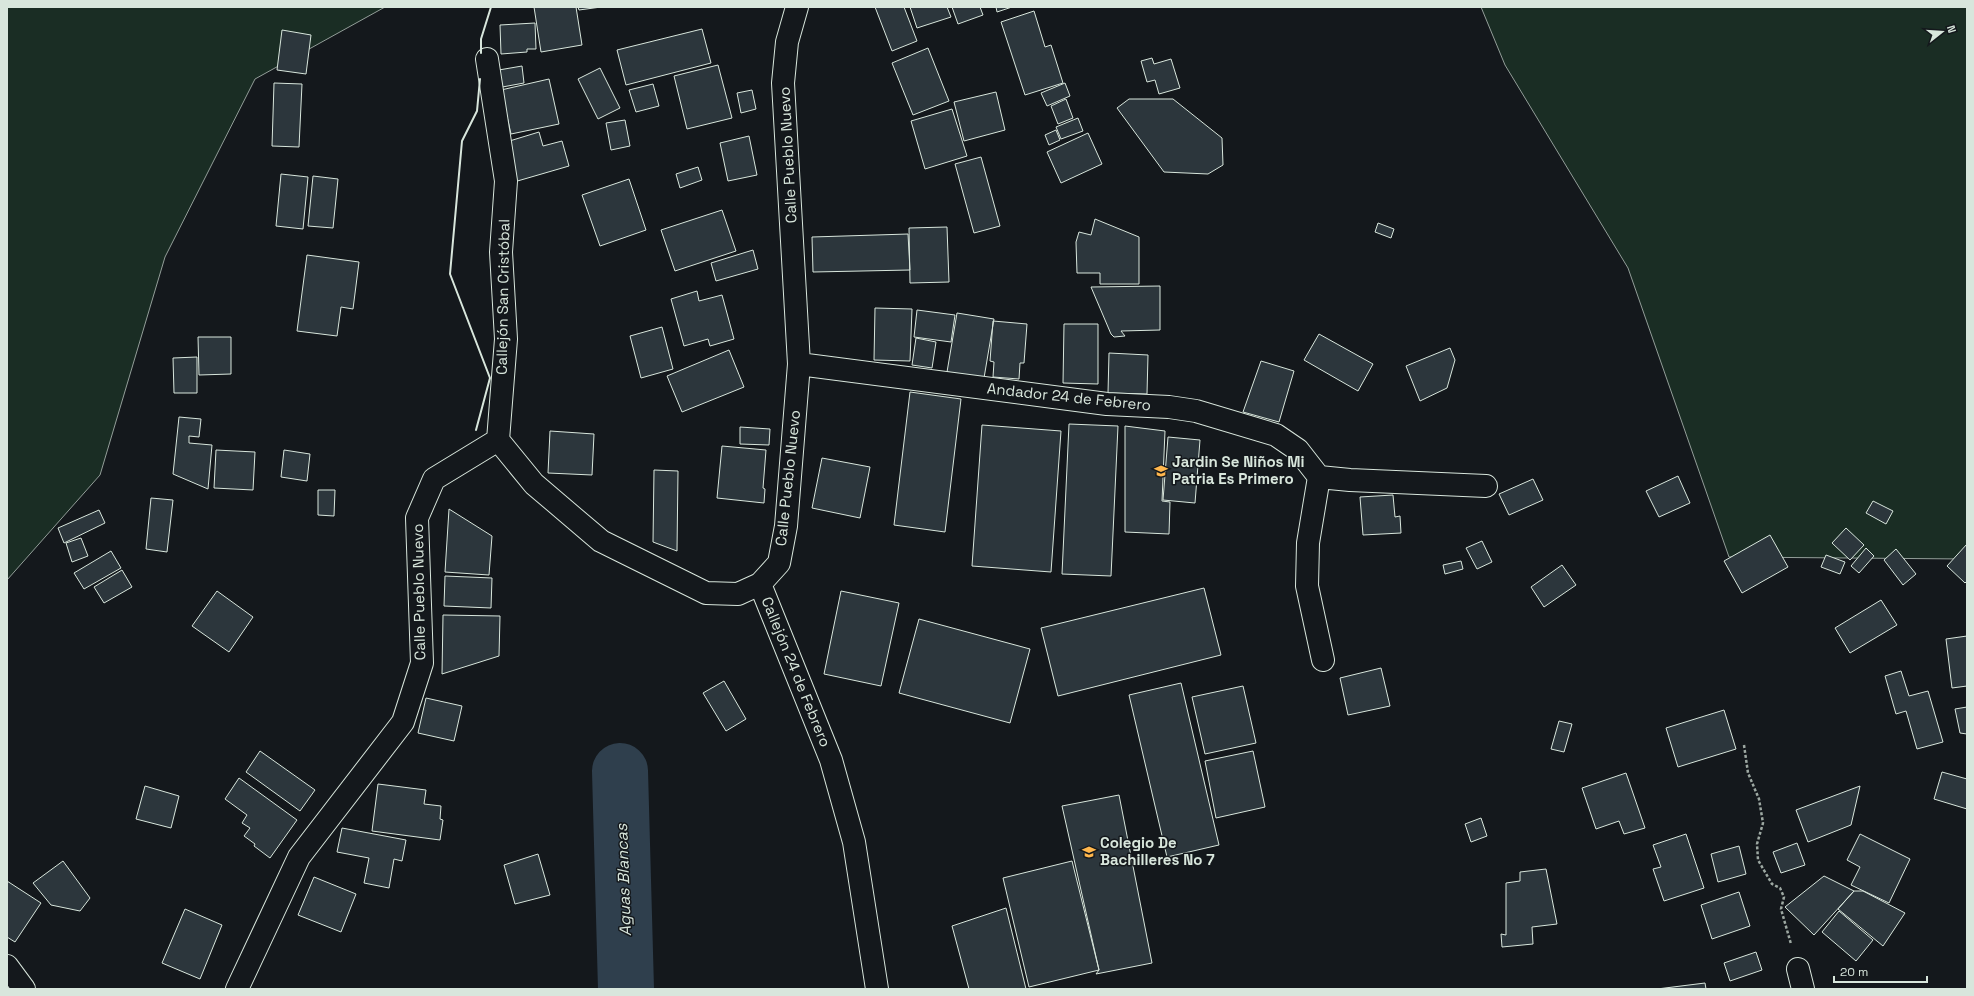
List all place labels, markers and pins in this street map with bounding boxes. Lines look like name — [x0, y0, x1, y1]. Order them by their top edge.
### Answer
place label: Jardin Se Niños Mi Patria Es Primero — [1172, 452, 1305, 488]
school or university icon: Jardin Se Niños Mi Patria Es Primero — [1153, 463, 1169, 479]
place label: Colegio De Bachilleres No 7 — [1100, 833, 1214, 869]
school or university icon: Colegio De Bachilleres No 7 — [1081, 844, 1097, 860]

